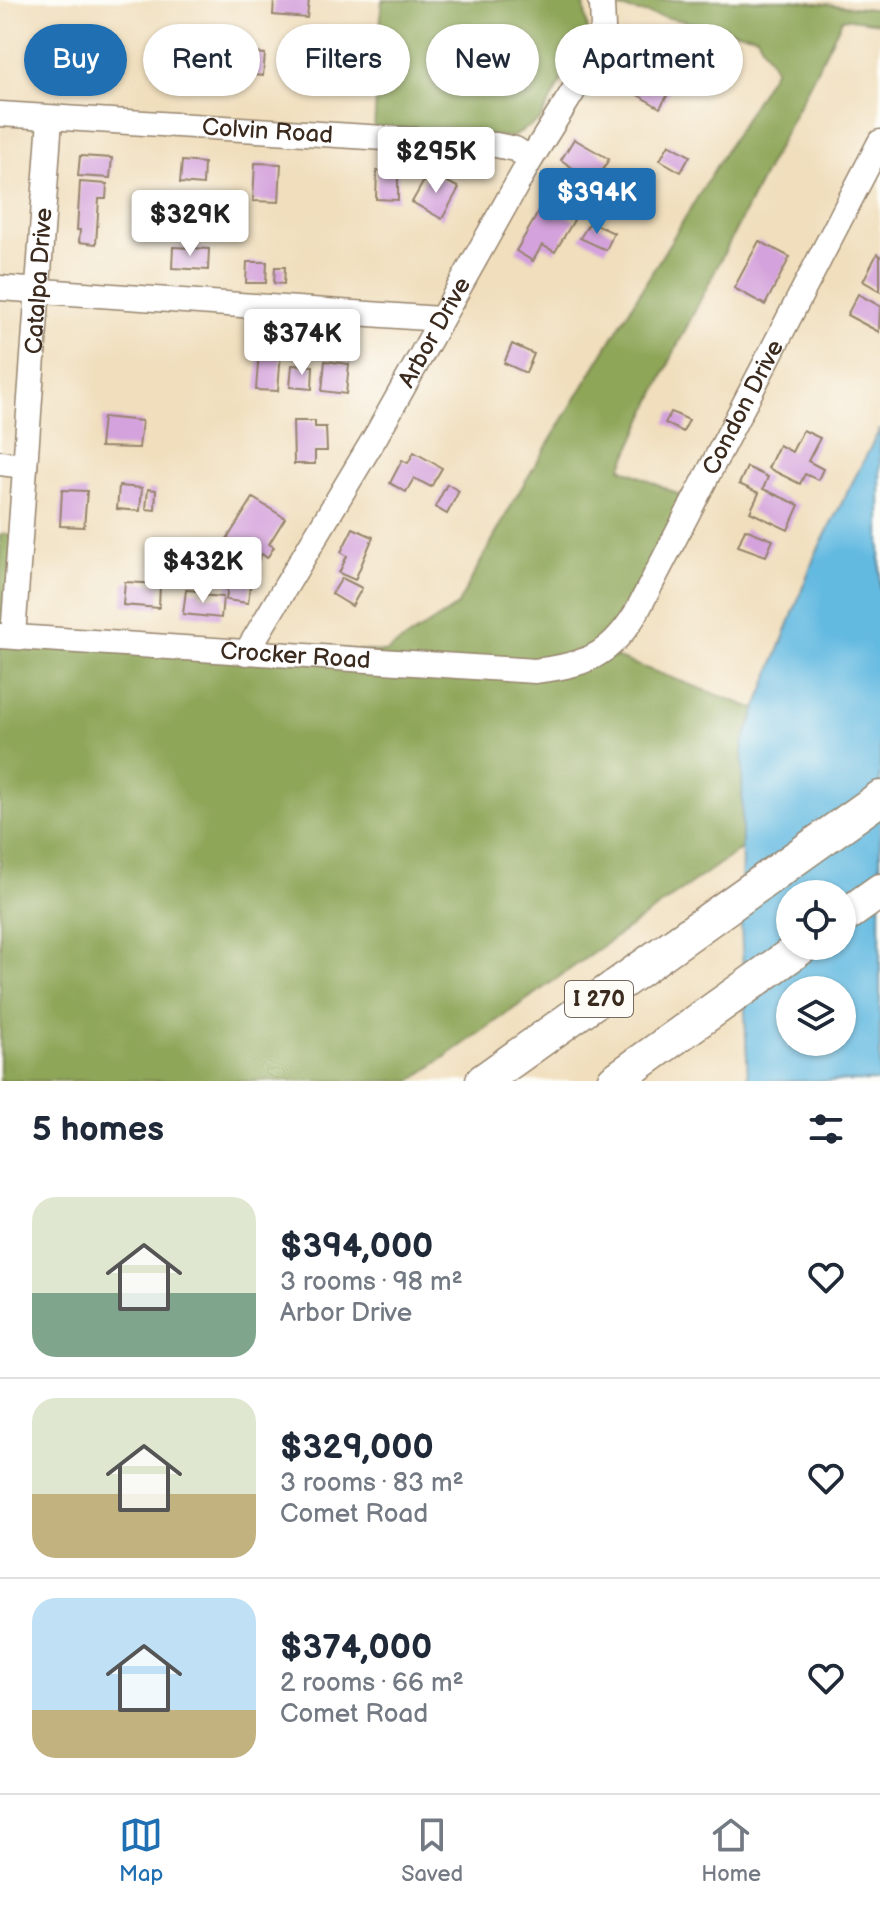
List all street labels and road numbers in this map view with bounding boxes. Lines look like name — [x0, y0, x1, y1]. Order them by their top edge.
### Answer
street label: Colvin Road — [201, 112, 334, 149]
street label: Catalpa Drive — [19, 207, 58, 355]
street label: Arbor Drive — [392, 272, 477, 392]
street label: Condon Drive — [696, 335, 790, 480]
street label: Crocker Road — [219, 636, 371, 675]
road number: I 270 — [565, 981, 633, 1017]

